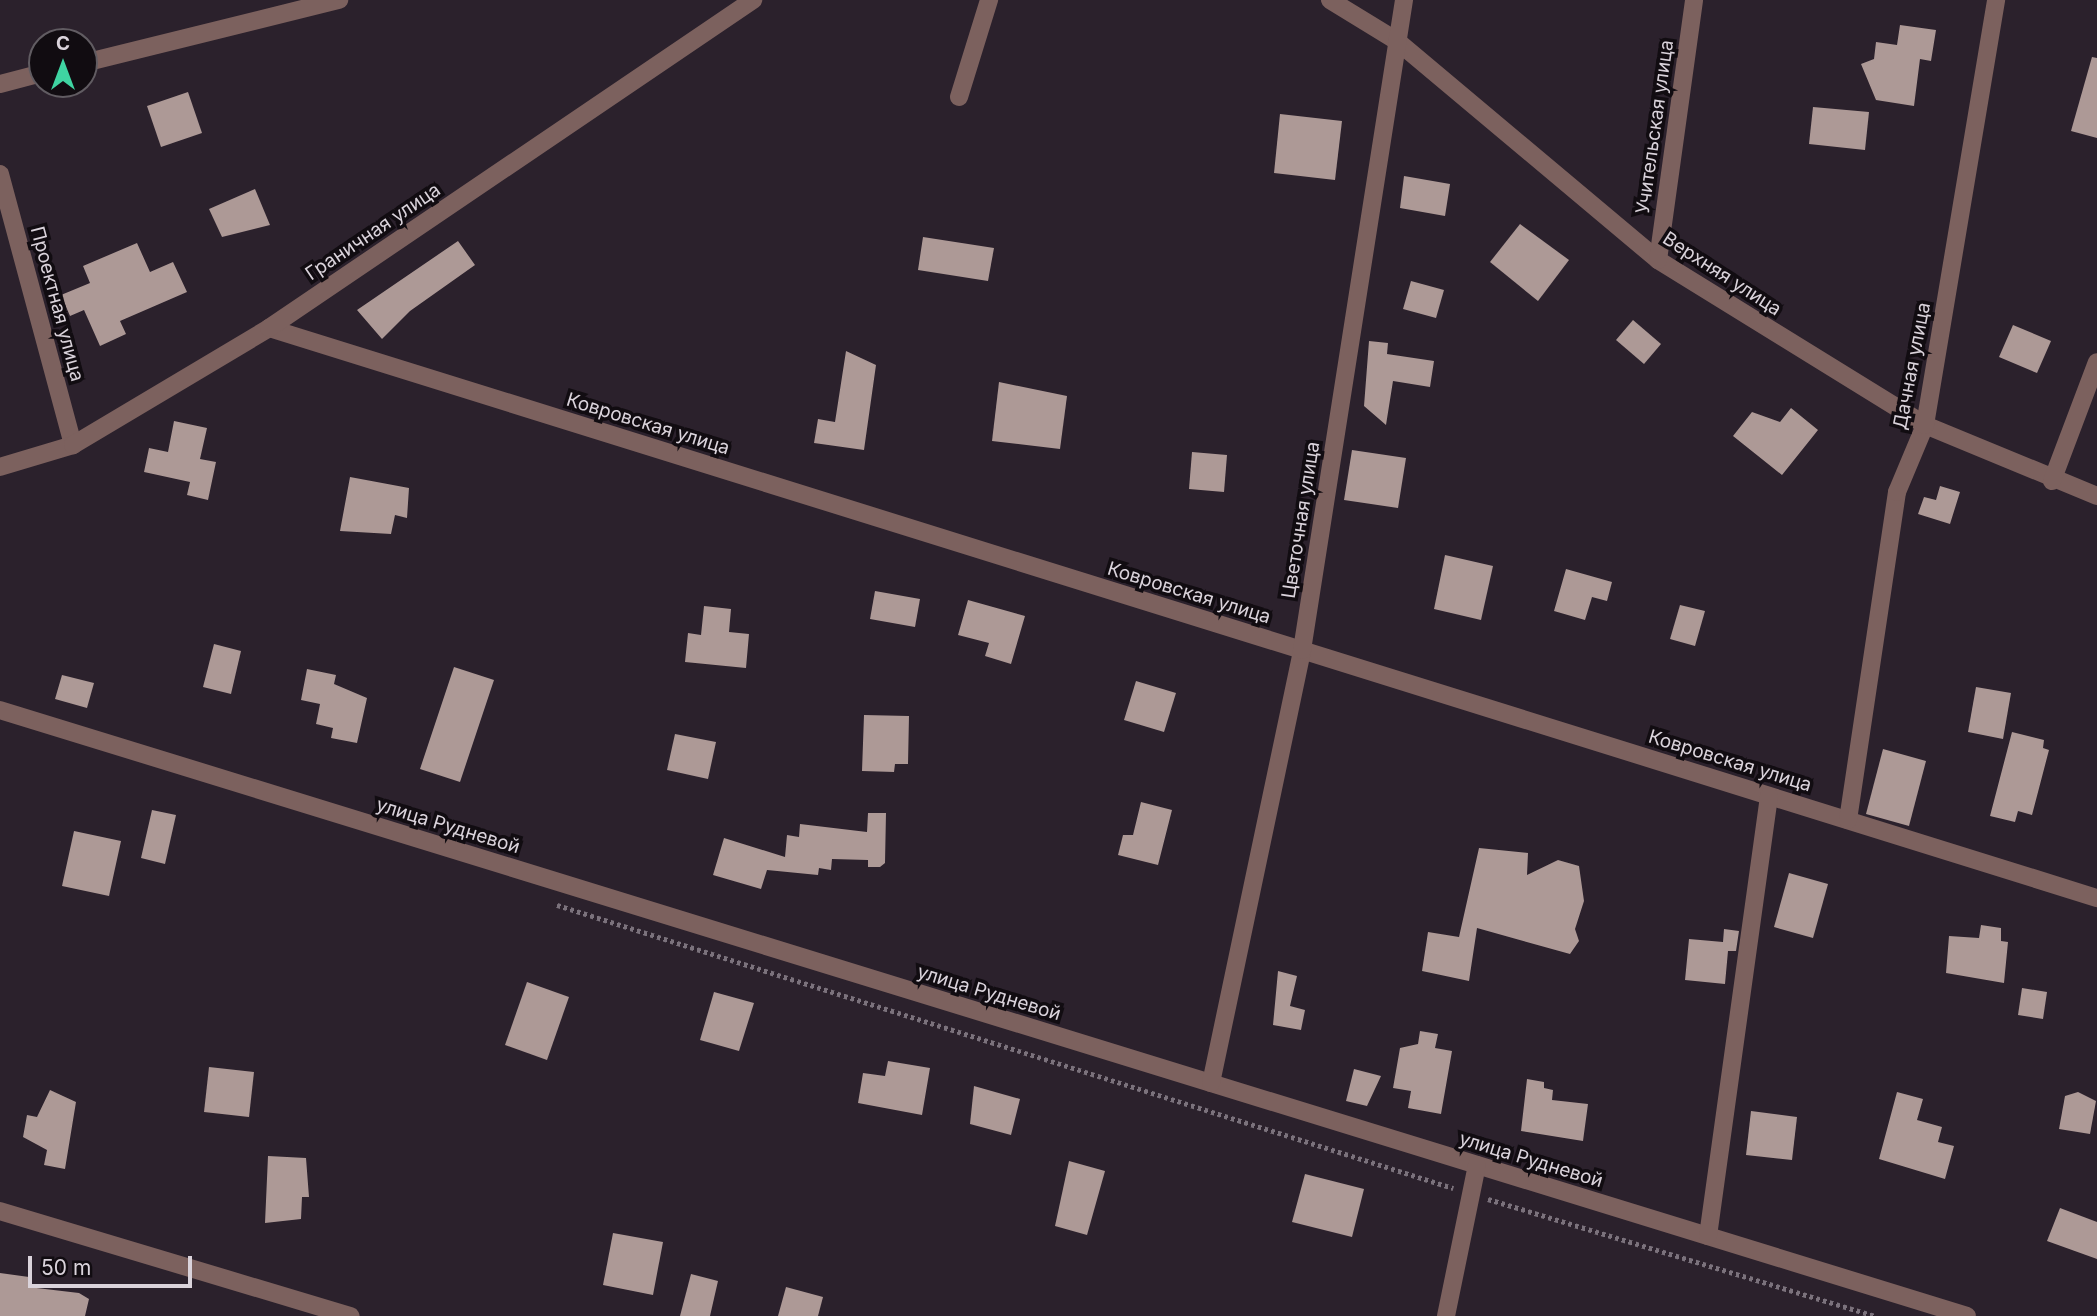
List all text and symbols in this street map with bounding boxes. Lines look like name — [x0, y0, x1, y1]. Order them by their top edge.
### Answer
north arrow — [28, 28, 98, 98]
text: С — [56, 32, 70, 55]
street label: Учительская улица — [1631, 38, 1679, 216]
street label: Граничная улица — [301, 178, 445, 286]
street label: Проектная улица — [25, 224, 89, 384]
street label: Верхняя улица — [1658, 227, 1786, 321]
street label: Дачная улица — [1889, 301, 1935, 431]
street label: Ковровская улица — [564, 388, 732, 460]
street label: Цветочная улица — [1277, 440, 1325, 600]
street label: Ковровская улица — [1105, 557, 1273, 629]
street label: Ковровская улица — [1646, 725, 1814, 797]
street label: улица Рудневой — [373, 793, 523, 859]
street label: улица Рудневой — [914, 960, 1064, 1026]
street label: улица Рудневой — [1456, 1127, 1606, 1193]
scale bar — [32, 1242, 196, 1286]
text: 50 m — [41, 1255, 91, 1280]

